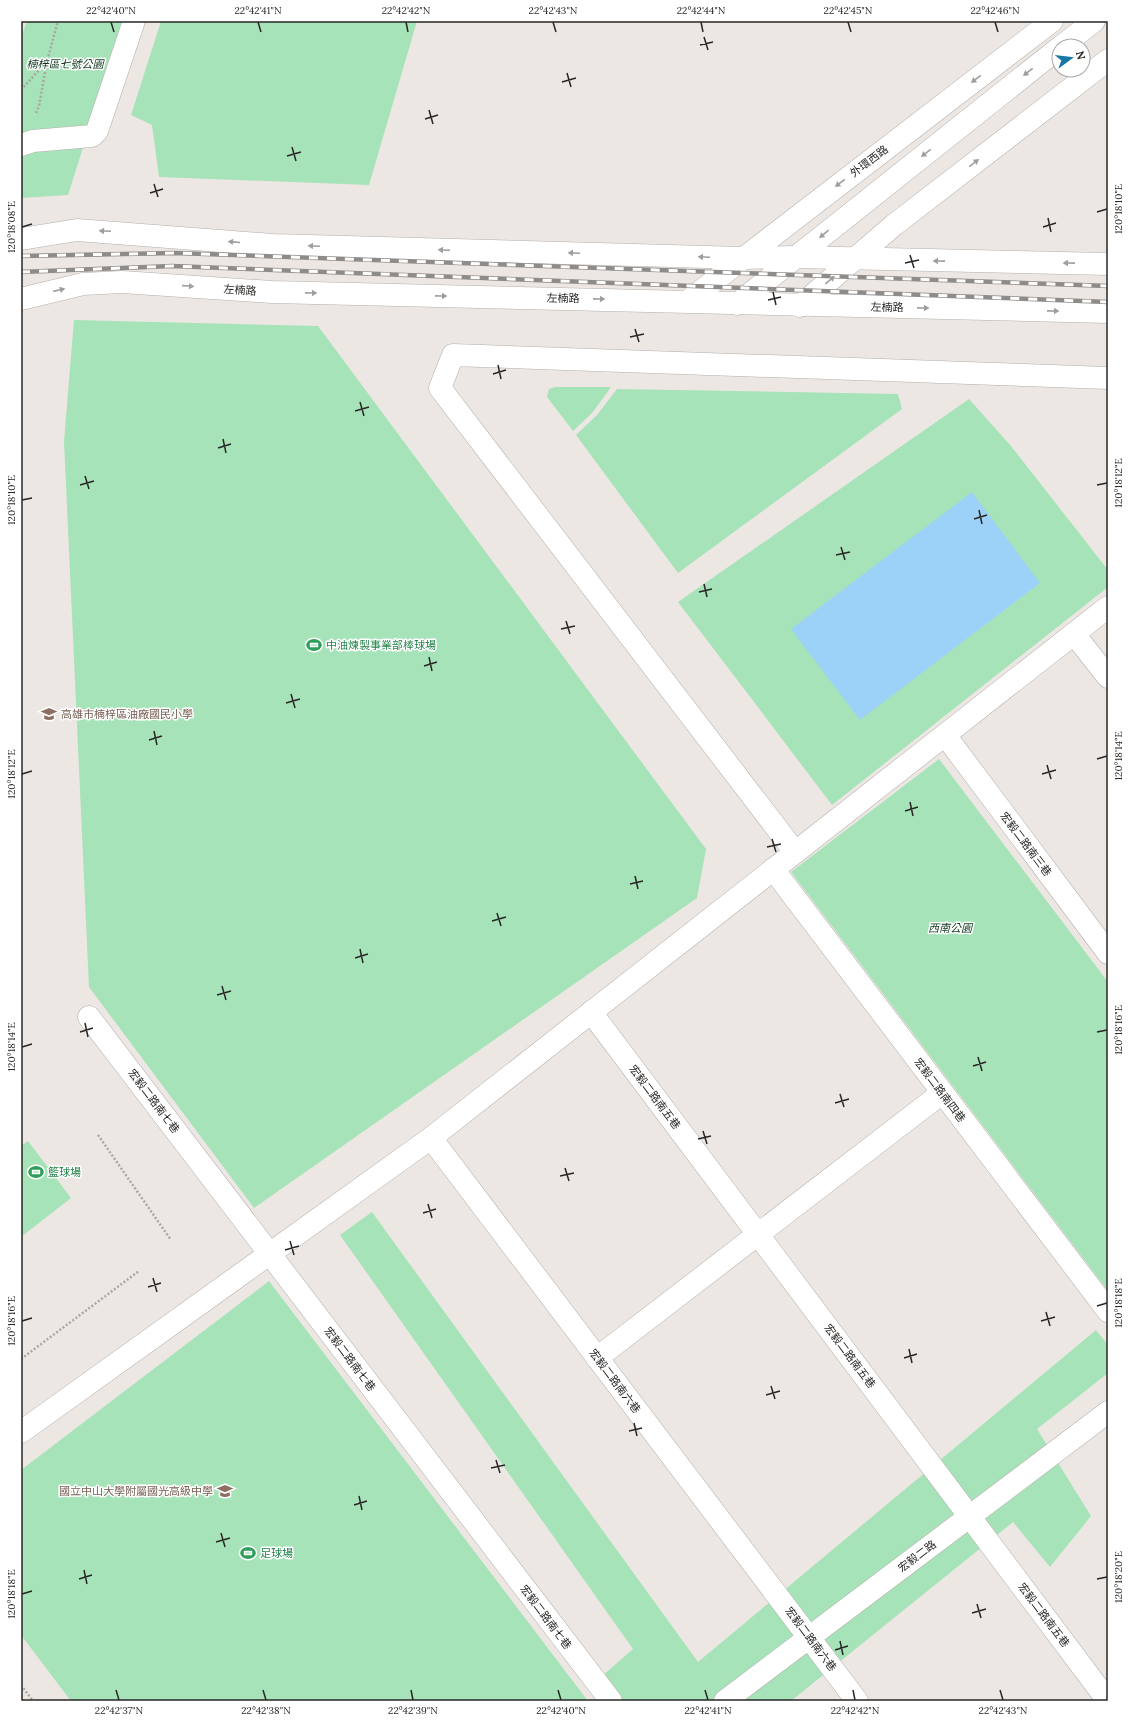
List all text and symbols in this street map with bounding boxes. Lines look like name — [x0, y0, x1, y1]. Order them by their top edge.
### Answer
text: 22°42'40"N — [86, 4, 136, 17]
text: 22°42'41"N — [234, 4, 282, 17]
text: 22°42'42"N — [382, 4, 431, 17]
text: 22°42'43"N — [529, 4, 578, 17]
text: 22°42'44"N — [677, 4, 726, 17]
text: 22°42'45"N — [824, 4, 873, 17]
text: 22°42'46"N — [970, 4, 1020, 17]
north arrow — [1051, 38, 1091, 78]
text: N — [1073, 49, 1089, 62]
park label: 楠梓區七號公園 — [27, 57, 105, 71]
one-way arrow — [1023, 68, 1034, 77]
one-way arrow — [971, 74, 982, 83]
street label: 外環西路 — [847, 142, 891, 180]
one-way arrow — [921, 149, 932, 157]
one-way arrow — [969, 159, 980, 167]
one-way arrow — [834, 179, 845, 188]
text: 120°18'10"E — [1112, 184, 1125, 234]
text: 120°18'08"E — [5, 201, 18, 253]
one-way arrow — [99, 228, 111, 235]
one-way arrow — [819, 229, 830, 238]
one-way arrow — [228, 238, 240, 245]
one-way arrow — [307, 243, 320, 249]
one-way arrow — [437, 247, 450, 253]
one-way arrow — [568, 250, 580, 257]
one-way arrow — [697, 254, 710, 260]
one-way arrow — [932, 258, 945, 264]
one-way arrow — [1062, 260, 1075, 266]
one-way arrow — [825, 276, 835, 285]
street label: 左楠路 — [223, 282, 257, 298]
one-way arrow — [182, 283, 194, 290]
one-way arrow — [53, 286, 65, 292]
one-way arrow — [305, 290, 318, 296]
street label: 左楠路 — [546, 291, 580, 305]
one-way arrow — [435, 293, 448, 299]
one-way arrow — [593, 296, 606, 302]
street label: 左楠路 — [870, 300, 904, 314]
one-way arrow — [917, 305, 930, 311]
one-way arrow — [1047, 307, 1059, 314]
text: 120°18'12"E — [1112, 458, 1125, 508]
text: 120°18'10"E — [5, 475, 18, 525]
sports icon: 中油煉製事業部棒球場 — [305, 636, 323, 654]
place label: 中油煉製事業部棒球場 — [326, 638, 436, 652]
school or university icon: 高雄市楠梓區油廠國民小學 — [40, 705, 58, 723]
place label: 高雄市楠梓區油廠國民小學 — [61, 707, 193, 721]
text: 120°18'14"E — [1112, 731, 1125, 781]
text: 120°18'12"E — [5, 749, 18, 799]
street label: 宏毅二路南三巷 — [997, 809, 1055, 879]
park label: 西南公園 — [928, 921, 974, 935]
text: 120°18'16"E — [1112, 1005, 1125, 1055]
text: 120°18'14"E — [5, 1022, 18, 1072]
street label: 宏毅二路南四巷 — [911, 1055, 969, 1125]
street label: 宏毅二路南五巷 — [626, 1062, 684, 1132]
street label: 宏毅二路南七巷 — [125, 1066, 183, 1136]
sports icon: 籃球場 — [27, 1163, 45, 1181]
place label: 籃球場 — [48, 1165, 81, 1179]
text: 120°18'18"E — [1112, 1278, 1125, 1328]
text: 120°18'16"E — [5, 1296, 18, 1346]
street label: 宏毅二路南五巷 — [821, 1321, 879, 1391]
street label: 宏毅二路南七巷 — [321, 1324, 379, 1394]
street label: 宏毅二路南六巷 — [586, 1346, 644, 1416]
school or university icon: 國立中山大學附屬國光高級中學 — [216, 1482, 234, 1500]
place label: 國立中山大學附屬國光高級中學 — [59, 1484, 213, 1498]
street label: 宏毅二路 — [895, 1537, 939, 1575]
sports icon: 足球場 — [239, 1544, 257, 1562]
place label: 足球場 — [260, 1546, 293, 1560]
text: 120°18'20"E — [1112, 1551, 1125, 1603]
text: 120°18'18"E — [5, 1569, 18, 1619]
street label: 宏毅二路南五巷 — [1015, 1580, 1073, 1650]
street label: 宏毅二路南七巷 — [517, 1582, 575, 1652]
street label: 宏毅二路南六巷 — [782, 1604, 840, 1674]
text: 22°42'37"N — [95, 1704, 144, 1717]
text: 22°42'38"N — [241, 1704, 291, 1717]
text: 22°42'39"N — [388, 1704, 438, 1717]
text: 22°42'40"N — [536, 1704, 586, 1717]
text: 22°42'41"N — [684, 1704, 732, 1717]
text: 22°42'42"N — [831, 1704, 880, 1717]
text: 22°42'43"N — [979, 1704, 1028, 1717]

